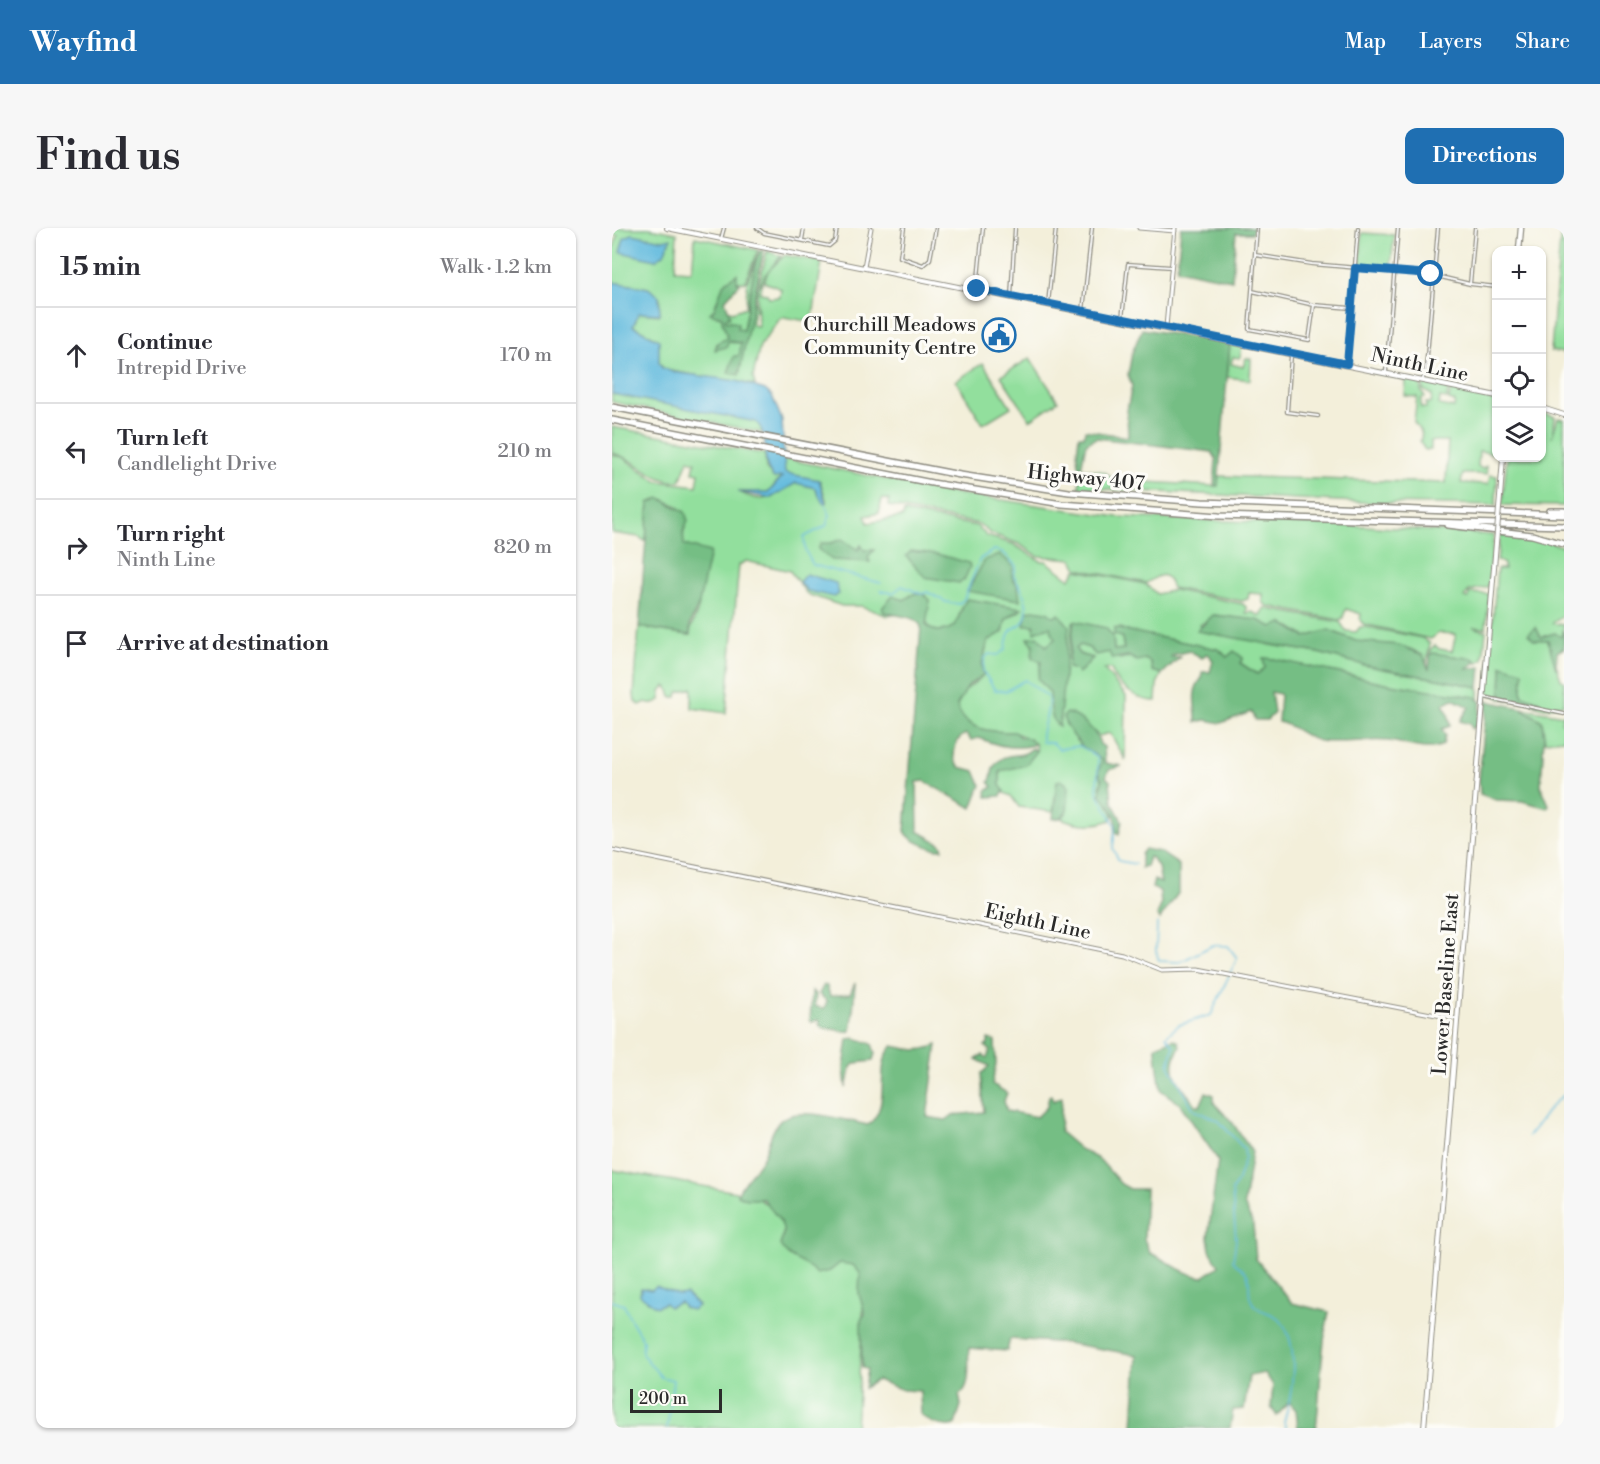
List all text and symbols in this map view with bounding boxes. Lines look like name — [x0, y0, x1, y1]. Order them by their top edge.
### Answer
text: Wayfind — [30, 25, 138, 60]
text: Map — [1345, 29, 1386, 55]
text: Layers — [1419, 29, 1482, 55]
text: Share — [1515, 29, 1570, 55]
button: Directions — [1405, 128, 1564, 184]
text: Find us — [36, 130, 180, 183]
map controls — [1492, 246, 1546, 462]
button: + — [1492, 246, 1546, 300]
text: 15 min — [60, 251, 141, 283]
text: Walk · 1.2 km — [440, 255, 552, 280]
route start — [1417, 260, 1443, 286]
route end — [963, 275, 989, 301]
button: − — [1492, 300, 1546, 354]
place label: Churchill Meadows Community Centre — [803, 313, 976, 361]
public building icon: Churchill Meadows Community Centre — [981, 317, 1017, 353]
text: Continue — [117, 329, 213, 356]
icon: ahead — [60, 339, 93, 372]
text: 170 m — [500, 343, 552, 368]
street label: Ninth Line — [1369, 343, 1471, 388]
button: locate — [1492, 354, 1546, 408]
text: Intrepid Drive — [117, 356, 247, 381]
button: layers — [1492, 408, 1546, 462]
text: Turn left — [117, 425, 208, 452]
icon: left — [60, 435, 93, 468]
text: 210 m — [497, 439, 552, 464]
text: Candlelight Drive — [117, 452, 277, 477]
street label: Highway 407 — [1026, 460, 1146, 497]
text: Turn right — [117, 521, 225, 548]
icon: right — [60, 531, 93, 564]
text: 820 m — [493, 535, 552, 560]
text: Ninth Line — [117, 548, 216, 573]
icon: arrive — [60, 627, 93, 660]
text: Arrive at destination — [117, 630, 329, 657]
street label: Lower Baseline East — [1428, 892, 1465, 1076]
street label: Eighth Line — [982, 899, 1093, 946]
scale bar — [630, 1386, 722, 1414]
text: 200 m — [639, 1389, 687, 1409]

